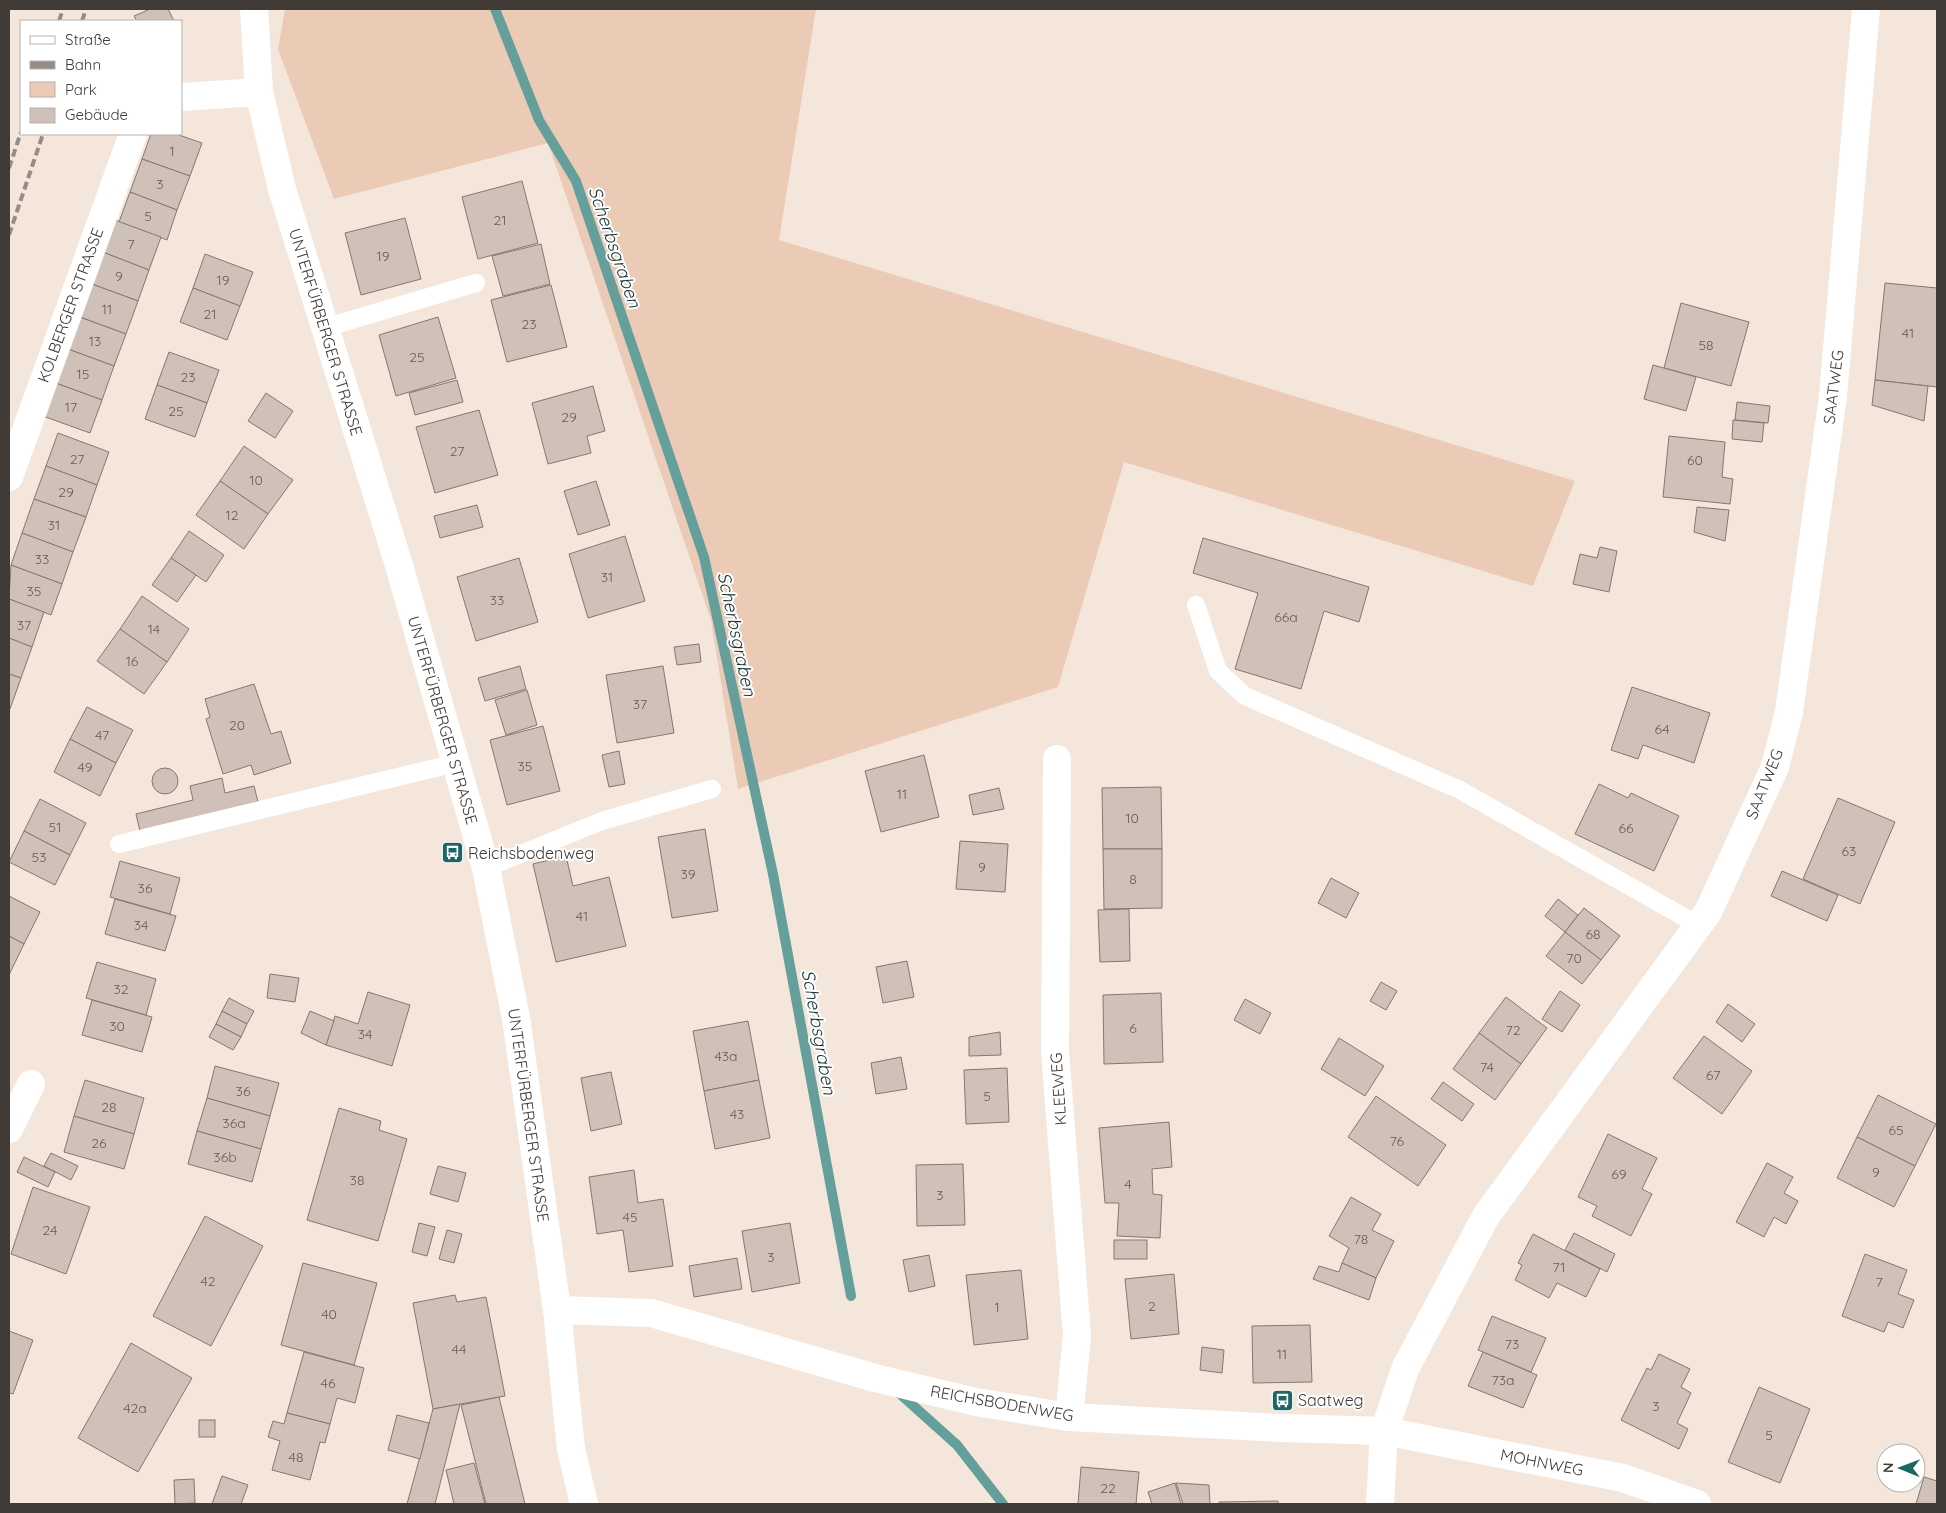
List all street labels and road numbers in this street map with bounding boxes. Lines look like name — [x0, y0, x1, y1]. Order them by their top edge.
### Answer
street label: KOLBERGER STRASSE — [33, 225, 107, 385]
street label: UNTERFÜRBERGER STRASSE — [285, 226, 367, 438]
street label: SAATWEG — [1819, 349, 1847, 425]
street label: UNTERFÜRBERGER STRASSE — [404, 613, 482, 827]
street label: SAATWEG — [1741, 746, 1787, 822]
street label: UNTERFÜRBERGER STRASSE — [504, 1007, 554, 1223]
street label: KLEEWEG — [1045, 1052, 1071, 1126]
street label: REICHSBODENWEG — [929, 1381, 1075, 1425]
street label: MOHNWEG — [1499, 1444, 1585, 1480]

